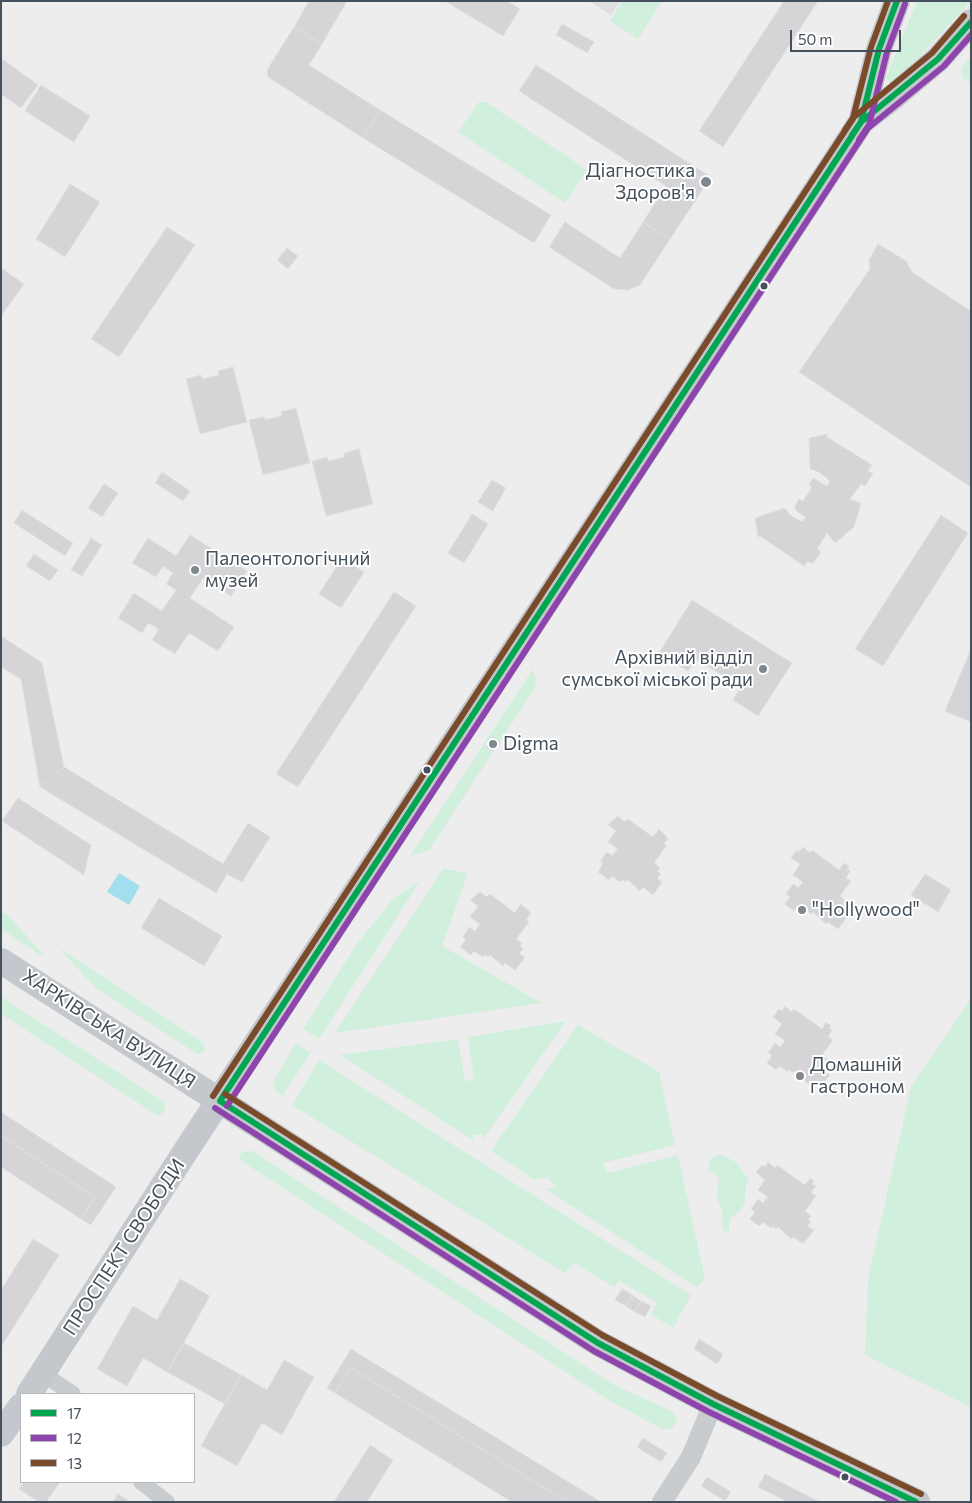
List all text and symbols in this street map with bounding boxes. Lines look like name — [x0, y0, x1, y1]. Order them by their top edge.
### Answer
scale bar — [792, 20, 903, 52]
text: 50 m — [798, 30, 832, 48]
place label: Діагностика Здоров'я — [586, 160, 695, 204]
marker: Діагностика Здоров'я — [699, 175, 713, 189]
unlabelled marker — [759, 281, 769, 291]
place label: Палеонтологічний музей — [205, 548, 370, 592]
marker: Палеонтологічний музей — [189, 564, 201, 576]
place label: Архівний відділ сумської міської ради — [561, 647, 753, 691]
marker: Архівний відділ сумської міської ради — [757, 663, 769, 675]
place label: Digma — [503, 733, 559, 755]
marker: Digma — [487, 738, 499, 750]
unlabelled marker — [422, 765, 432, 775]
place label: "Hollywood" — [812, 899, 920, 921]
marker: "Hollywood" — [796, 904, 808, 916]
street label: ХАРКІВСЬКА ВУЛИЦЯ — [18, 965, 200, 1093]
place label: Домашній гастроном — [810, 1054, 905, 1098]
marker: Домашній гастроном — [794, 1070, 806, 1082]
street label: ПРОСПЕКТ СВОБОДИ — [58, 1154, 190, 1340]
legend — [20, 1393, 195, 1483]
text: 17 — [67, 1404, 81, 1422]
text: 12 — [67, 1429, 82, 1447]
text: 13 — [67, 1454, 82, 1472]
unlabelled marker — [840, 1472, 850, 1482]

